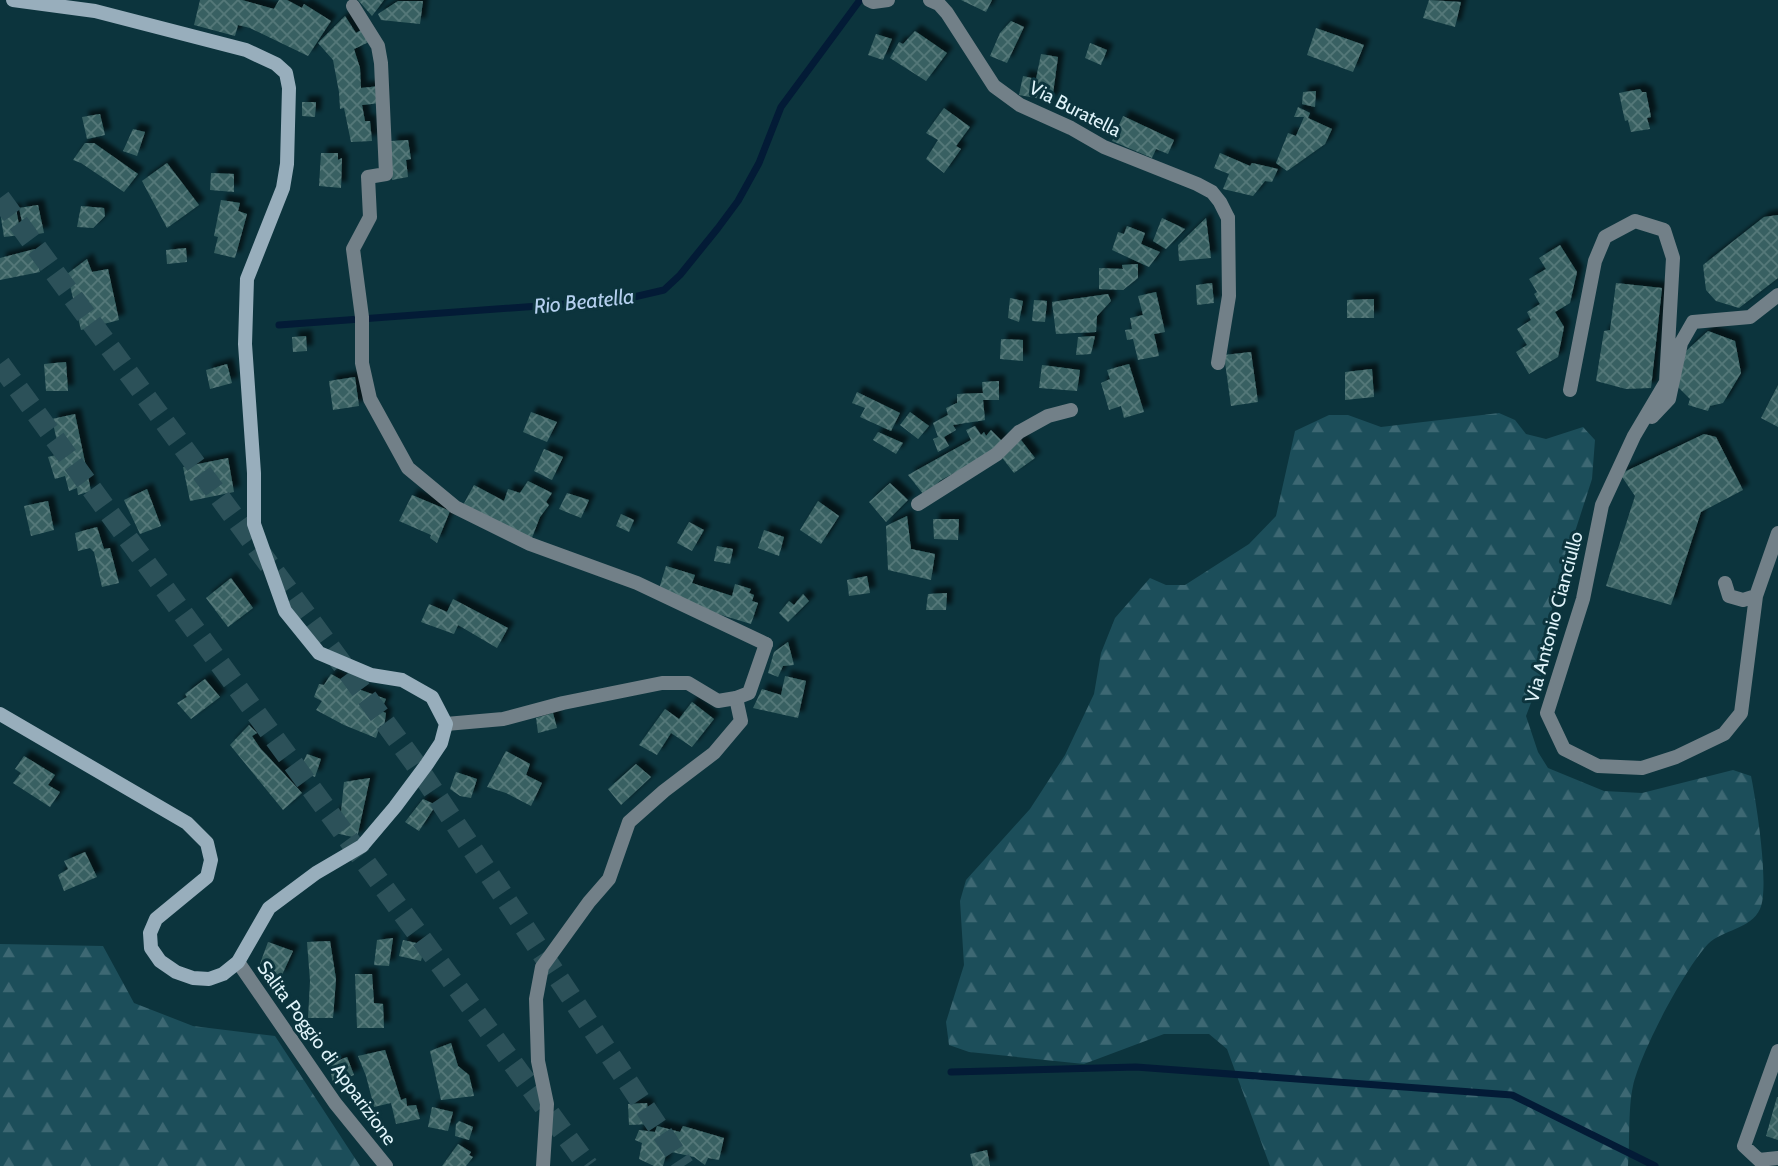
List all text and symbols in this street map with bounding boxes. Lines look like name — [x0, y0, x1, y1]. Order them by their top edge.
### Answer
street label: Via Buratella — [1025, 76, 1125, 142]
water label: Rio Beatella — [532, 283, 636, 319]
street label: Via Antonio Cianciullo — [1520, 529, 1588, 705]
street label: Salita Poggio di Apparizione — [252, 956, 402, 1150]

